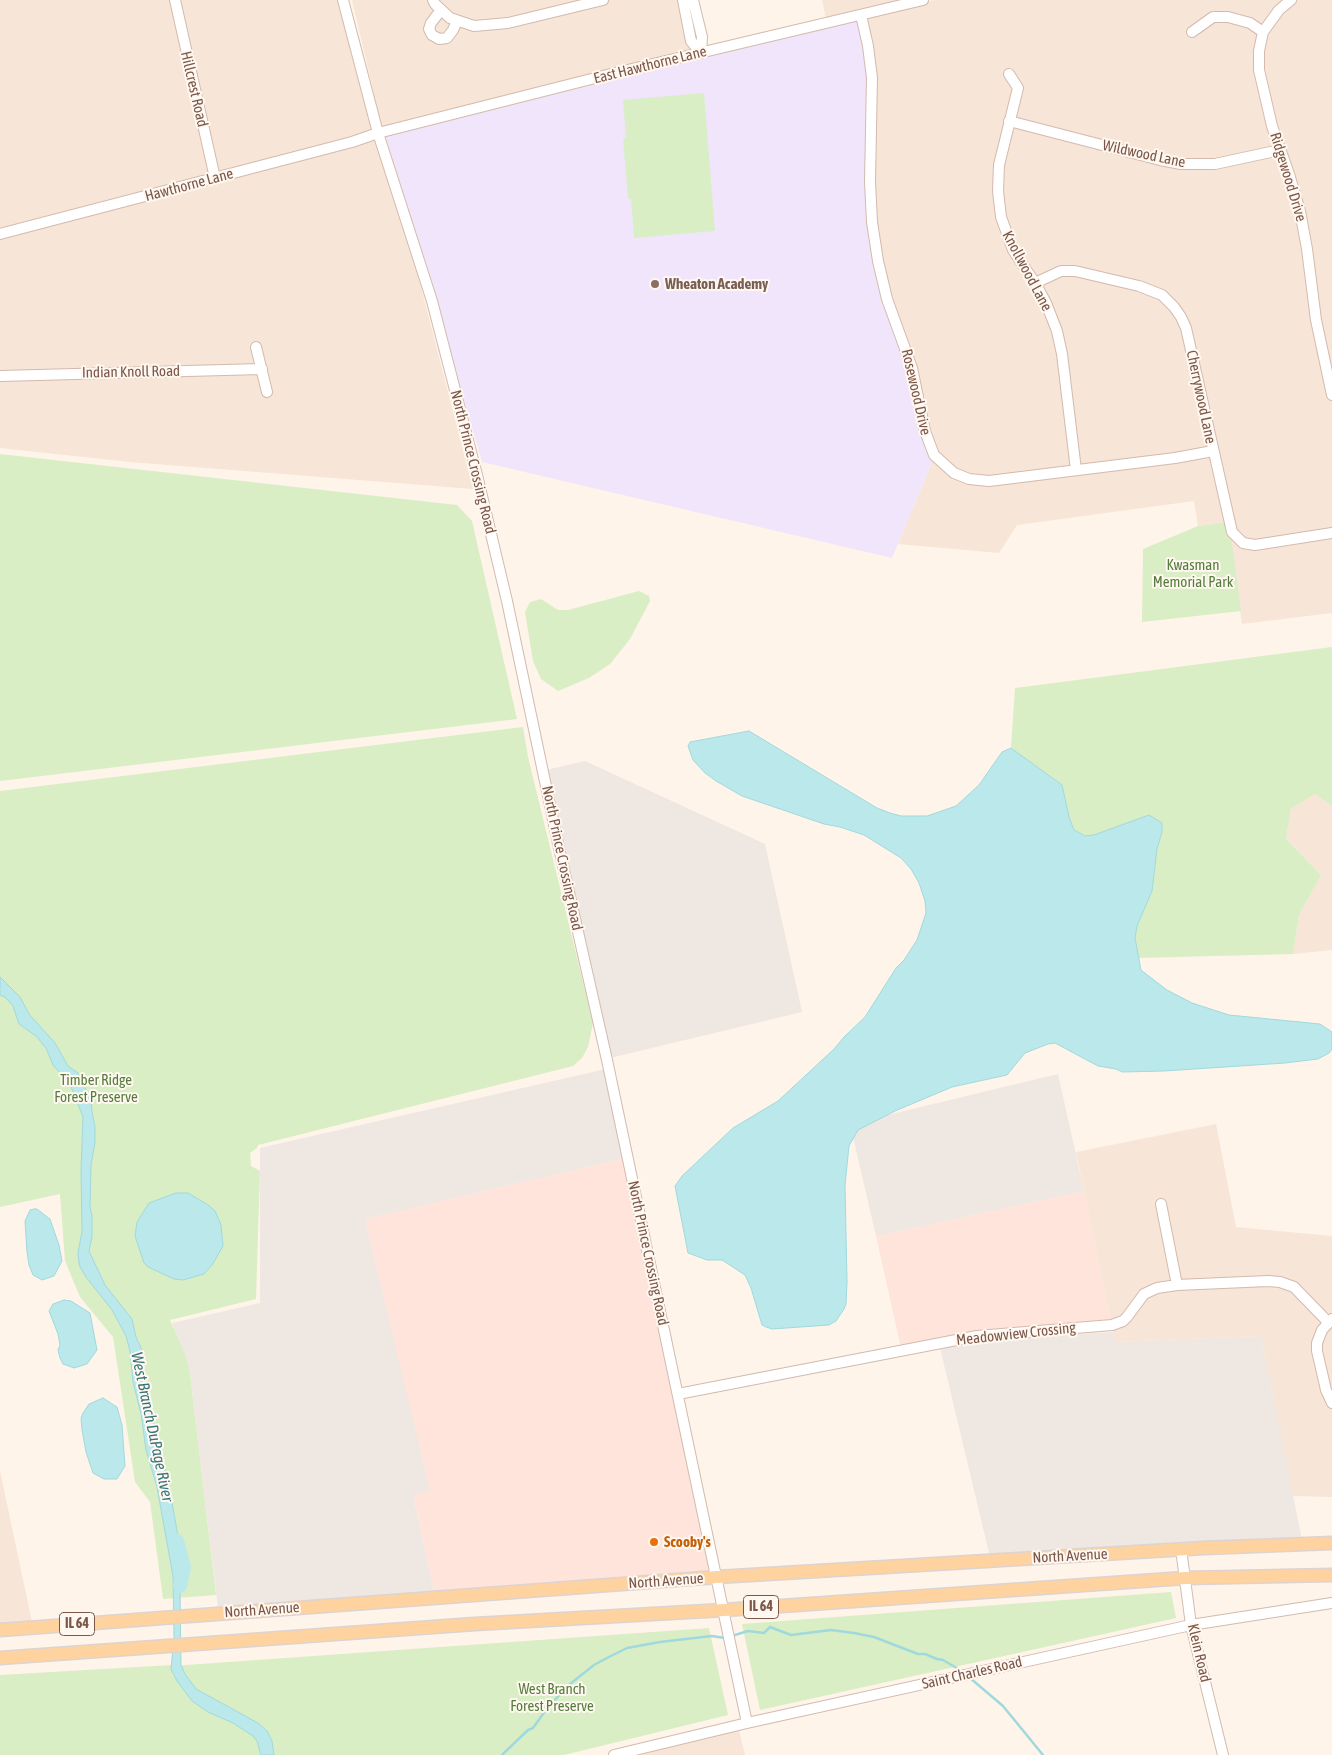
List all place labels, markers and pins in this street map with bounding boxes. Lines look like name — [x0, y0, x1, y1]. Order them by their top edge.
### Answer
place label: Wheaton Academy — [665, 275, 768, 293]
marker: Wheaton Academy — [649, 278, 661, 290]
place label: Scooby's — [664, 1533, 711, 1551]
marker: Scooby's — [648, 1536, 660, 1548]

